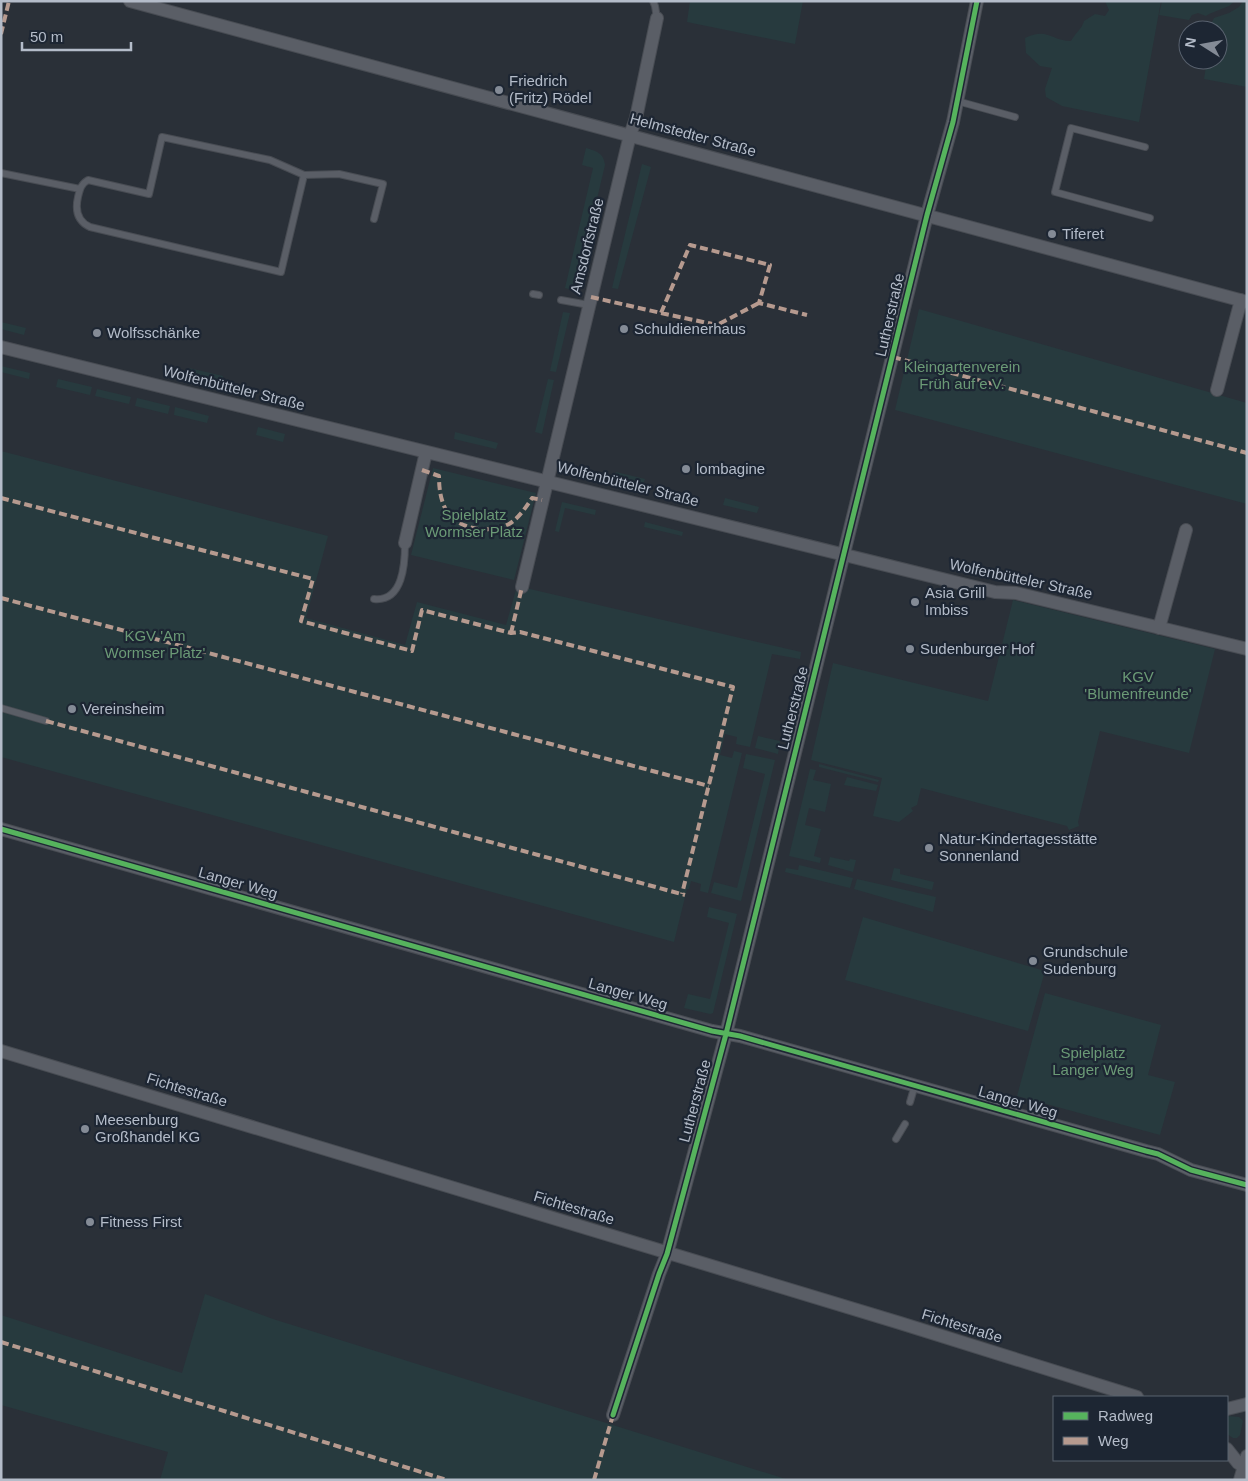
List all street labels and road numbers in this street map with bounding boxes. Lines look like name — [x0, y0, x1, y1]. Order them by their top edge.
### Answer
street label: Helmstedter Straße — [628, 109, 758, 160]
street label: Amsdorfstraße — [566, 196, 607, 296]
street label: Lutherstraße — [872, 272, 907, 358]
street label: Wolfenbütteler Straße — [161, 362, 307, 413]
street label: Wolfenbütteler Straße — [555, 458, 701, 509]
street label: Wolfenbütteler Straße — [948, 555, 1094, 602]
street label: Lutherstraße — [774, 665, 811, 751]
street label: Langer Weg — [197, 863, 280, 902]
street label: Langer Weg — [587, 974, 670, 1013]
street label: Lutherstraße — [675, 1058, 714, 1144]
street label: Fichtestraße — [145, 1069, 229, 1110]
street label: Langer Weg — [977, 1082, 1060, 1121]
street label: Fichtestraße — [532, 1187, 616, 1228]
street label: Fichtestraße — [920, 1305, 1004, 1346]

